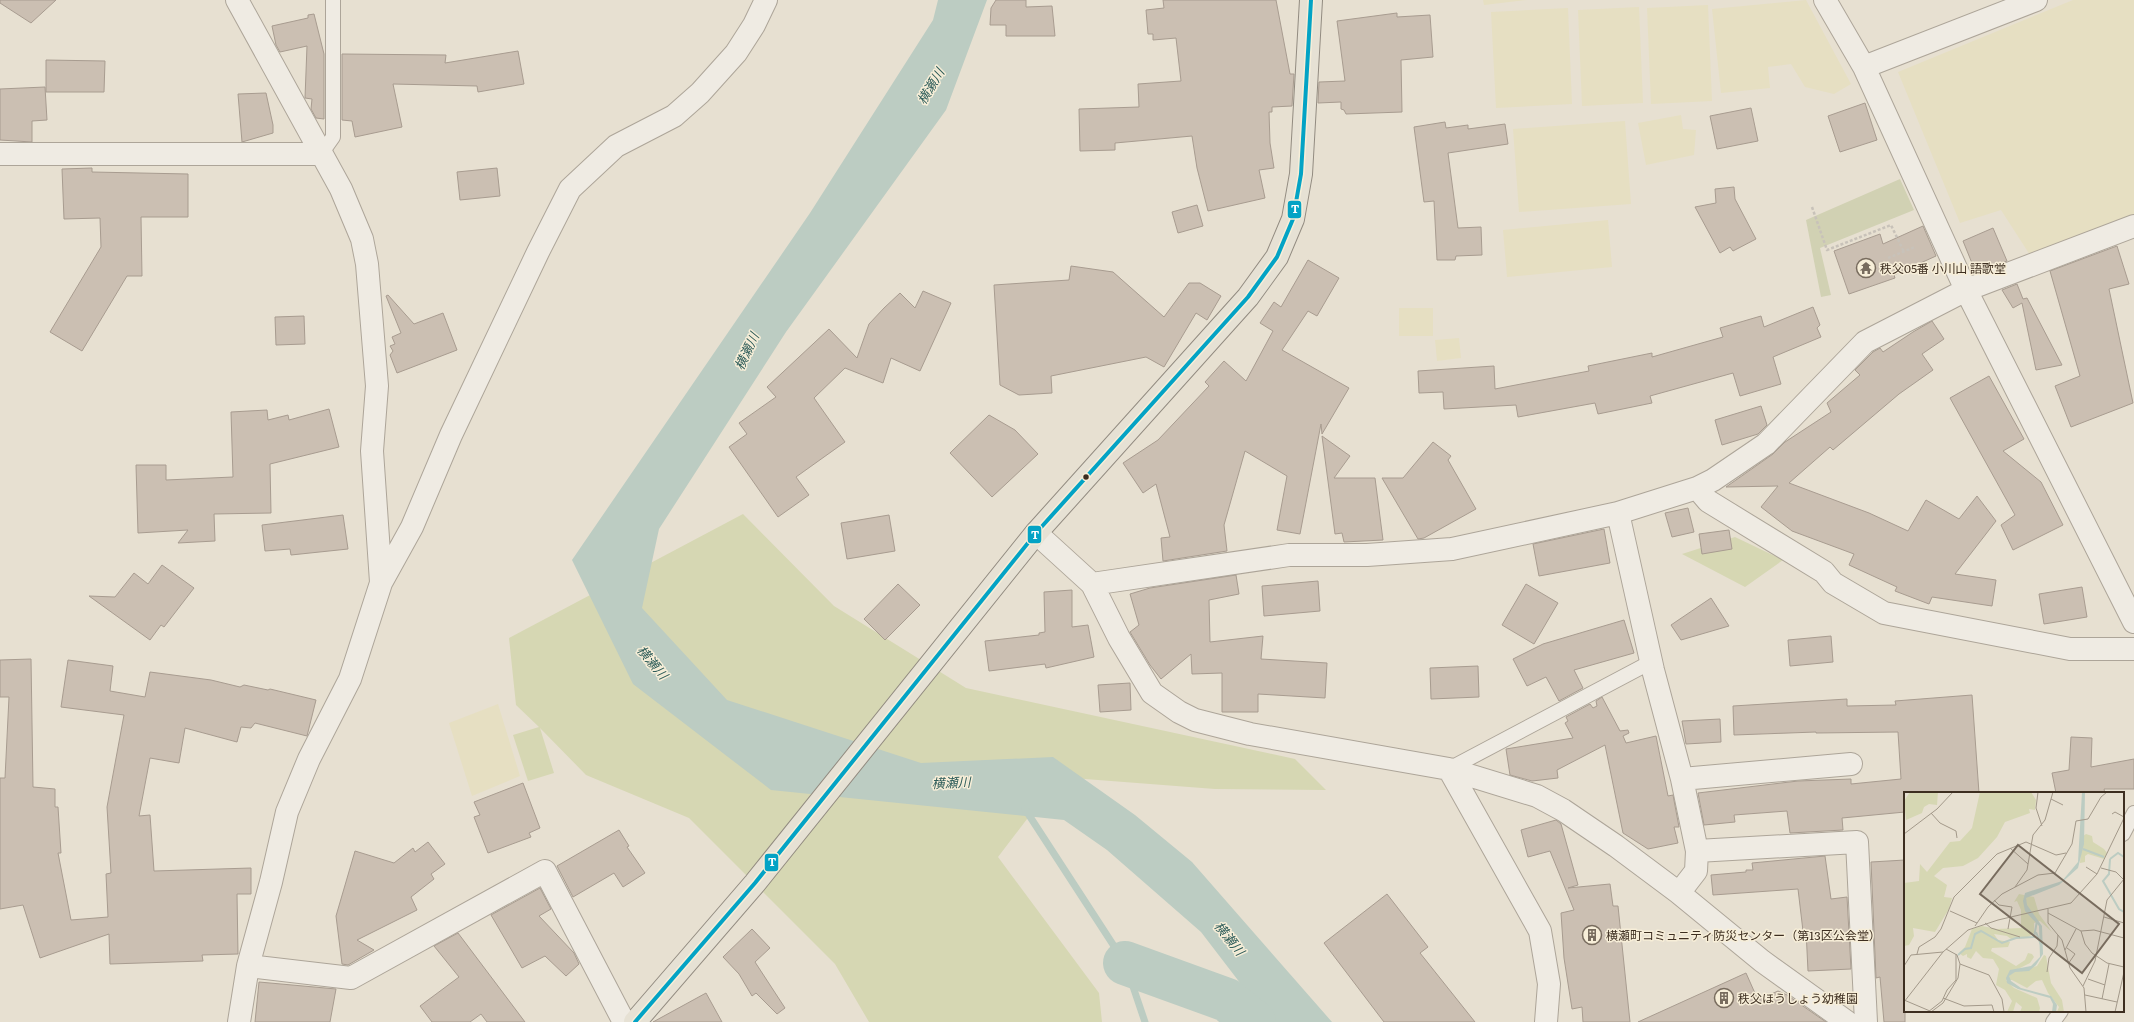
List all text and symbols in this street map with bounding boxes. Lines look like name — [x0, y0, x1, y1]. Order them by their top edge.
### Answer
water label: 横瀬川 — [912, 63, 949, 108]
line badge: T — [1287, 200, 1302, 219]
text: T — [1291, 200, 1299, 216]
temple icon: 秩父05番 小川山 語歌堂 — [1855, 257, 1877, 279]
place label: 秩父05番 小川山 語歌堂 — [1880, 259, 2006, 277]
water label: 横瀬川 — [729, 328, 764, 373]
unlabelled marker — [1081, 472, 1091, 482]
line badge: T — [1027, 525, 1042, 544]
text: T — [1031, 526, 1039, 542]
water label: 横瀬川 — [633, 641, 674, 685]
water label: 横瀬川 — [931, 772, 973, 792]
inset map — [1904, 792, 2124, 1012]
line badge: T — [764, 853, 779, 872]
text: T — [768, 853, 776, 869]
water label: 横瀬川 — [1210, 917, 1251, 961]
building icon: 横瀬町コミュニティ防災センター（第13区公会堂） — [1581, 924, 1603, 946]
place label: 横瀬町コミュニティ防災センター（第13区公会堂） — [1606, 926, 1881, 944]
building icon: 秩父ほうしょう幼稚園 — [1713, 987, 1735, 1009]
place label: 秩父ほうしょう幼稚園 — [1738, 989, 1858, 1007]

